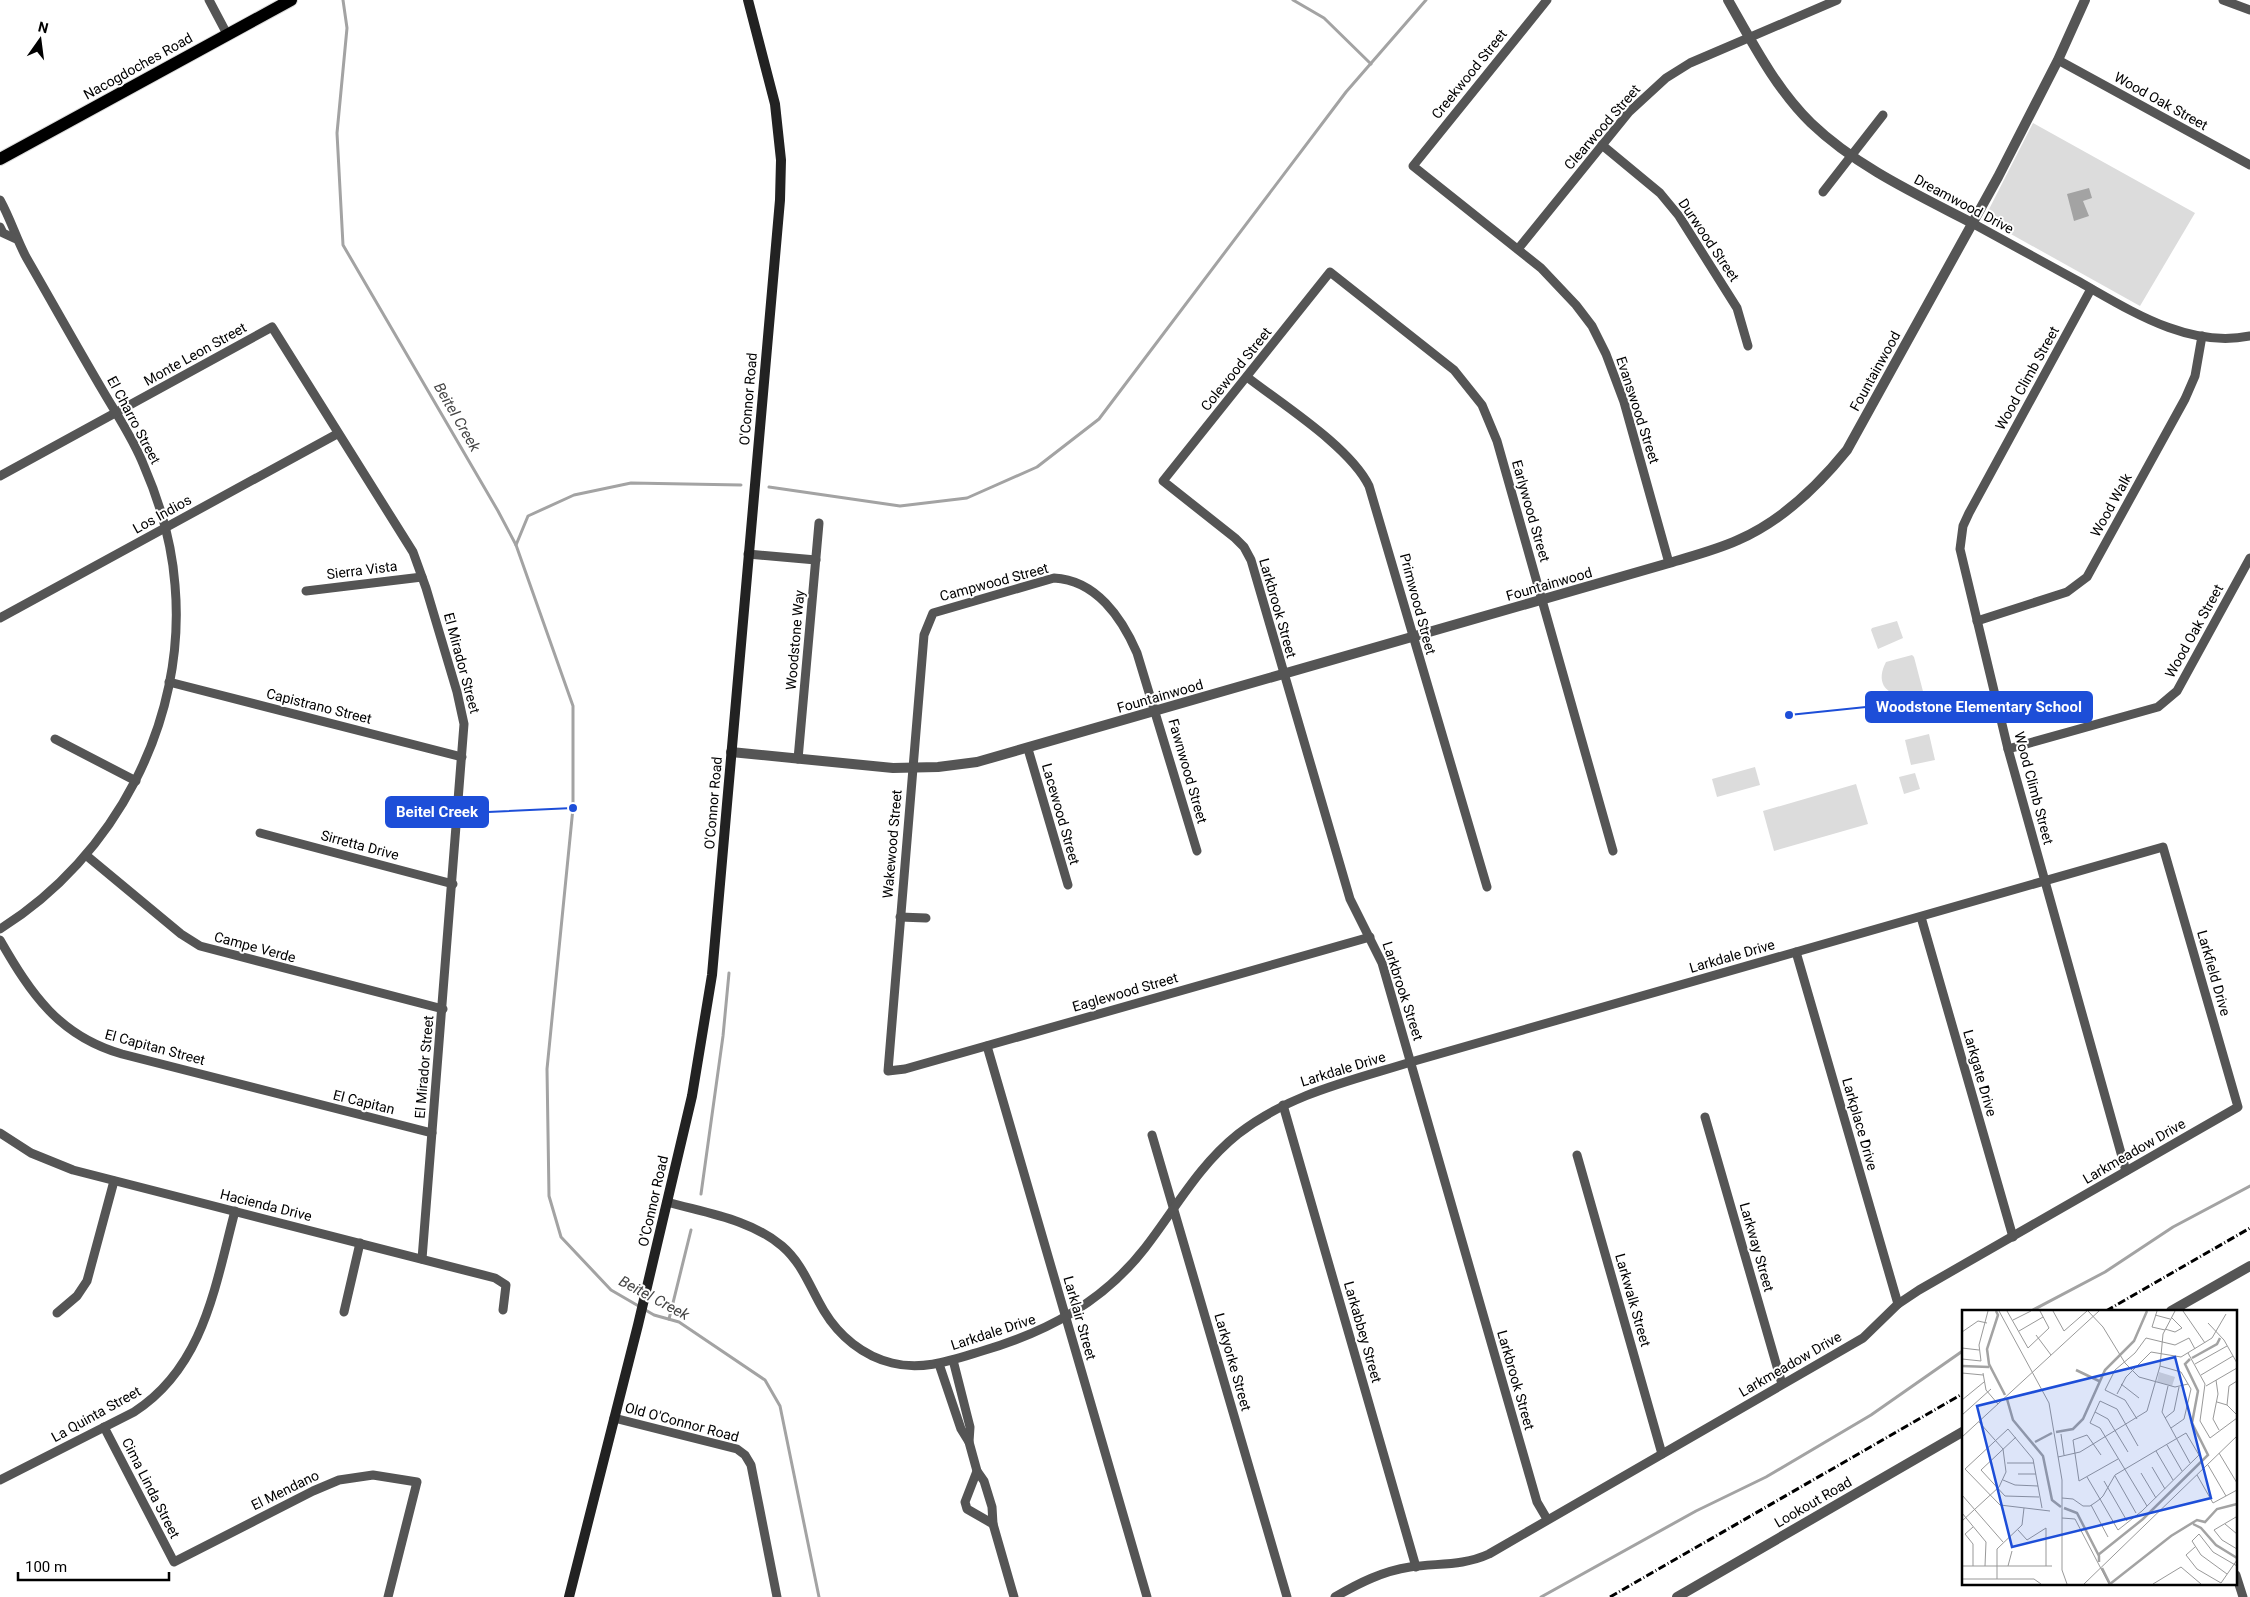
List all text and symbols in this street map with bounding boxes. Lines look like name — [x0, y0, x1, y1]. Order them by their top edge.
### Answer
north arrow — [15, 15, 65, 65]
text: N — [36, 18, 50, 36]
street label: Creekwood Street — [1428, 26, 1510, 122]
street label: Nacogdoches Road — [81, 29, 195, 103]
street label: Wood Oak Street — [2112, 69, 2211, 133]
street label: Clearwood Street — [1561, 81, 1643, 173]
street label: Dreamwood Drive — [1911, 171, 2017, 237]
street label: Durwood Street — [1675, 195, 1743, 285]
street label: Monte Leon Street — [141, 319, 249, 389]
street label: Wood Climb Street — [1992, 323, 2062, 433]
street label: Colewood Street — [1197, 324, 1275, 414]
street label: Fountainwood — [1846, 328, 1904, 414]
street label: O'Connor Road — [736, 352, 760, 446]
street label: Evanswood Street — [1613, 354, 1663, 466]
street label: El Charro Street — [104, 373, 164, 467]
water label: Beitel Creek — [430, 379, 484, 455]
street label: Earlywood Street — [1509, 458, 1553, 564]
street label: Wood Walk — [2087, 470, 2135, 539]
street label: Los Indios — [130, 491, 194, 537]
street label: Primwood Street — [1397, 552, 1439, 657]
street label: Larkbrook Street — [1256, 556, 1300, 660]
street label: Sierra Vista — [326, 558, 398, 582]
street label: Campwood Street — [938, 560, 1050, 604]
street label: Fountainwood — [1504, 564, 1594, 604]
street label: Wood Oak Street — [2162, 581, 2226, 680]
street label: Woodstone Way — [783, 589, 807, 691]
street label: El Mirador Street — [441, 611, 483, 716]
street label: Fountainwood — [1115, 676, 1205, 716]
street label: Capistrano Street — [265, 685, 374, 727]
callout: Woodstone Elementary School — [1866, 692, 2092, 722]
text: Woodstone Elementary School — [1876, 698, 2082, 716]
street label: Fawnwood Street — [1165, 717, 1211, 826]
street label: Wood Climb Street — [2011, 730, 2057, 847]
street label: O'Connor Road — [701, 756, 725, 850]
street label: Lacewood Street — [1039, 761, 1083, 867]
street label: Wakewood Street — [879, 789, 905, 899]
callout: Beitel Creek — [386, 797, 488, 827]
text: Beitel Creek — [396, 803, 479, 821]
street label: Sirretta Drive — [319, 827, 401, 863]
street label: Campe Verde — [212, 928, 298, 966]
street label: Larkfield Drive — [2194, 928, 2234, 1018]
street label: Larkdale Drive — [1687, 936, 1777, 976]
street label: Larkbrook Street — [1379, 940, 1427, 1043]
street label: Eaglewood Street — [1070, 969, 1180, 1015]
street label: El Mirador Street — [412, 1014, 437, 1119]
street label: El Capitan Street — [103, 1026, 207, 1068]
street label: Larkgate Drive — [1960, 1028, 2000, 1118]
street label: Larkdale Drive — [1299, 1048, 1387, 1090]
street label: Larkplace Drive — [1839, 1076, 1881, 1172]
street label: El Capitan — [332, 1087, 396, 1117]
street label: Larkmeadow Drive — [2080, 1115, 2188, 1187]
street label: O'Connor Road — [635, 1154, 671, 1248]
street label: Hacienda Drive — [218, 1186, 314, 1224]
street label: Larkway Street — [1737, 1201, 1777, 1294]
street label: Larkwalk Street — [1612, 1252, 1654, 1349]
water label: Beitel Creek — [616, 1272, 693, 1324]
street label: Larklair Street — [1060, 1274, 1100, 1362]
street label: Larkabbey Street — [1341, 1279, 1385, 1385]
inset map — [1962, 1310, 2238, 1584]
street label: Larkdale Drive — [949, 1311, 1037, 1353]
street label: Larkyorke Street — [1211, 1311, 1255, 1413]
street label: Larkbrook Street — [1494, 1328, 1538, 1432]
street label: Larkmeadow Drive — [1736, 1328, 1844, 1400]
street label: La Quinta Street — [49, 1383, 144, 1445]
street label: Old O'Connor Road — [623, 1399, 741, 1445]
street label: Cima Linda Street — [119, 1435, 183, 1541]
street label: El Mendano — [248, 1467, 322, 1513]
street label: Lookout Road — [1772, 1473, 1854, 1531]
scale bar — [18, 1550, 169, 1582]
text: 100 m — [25, 1558, 67, 1576]

